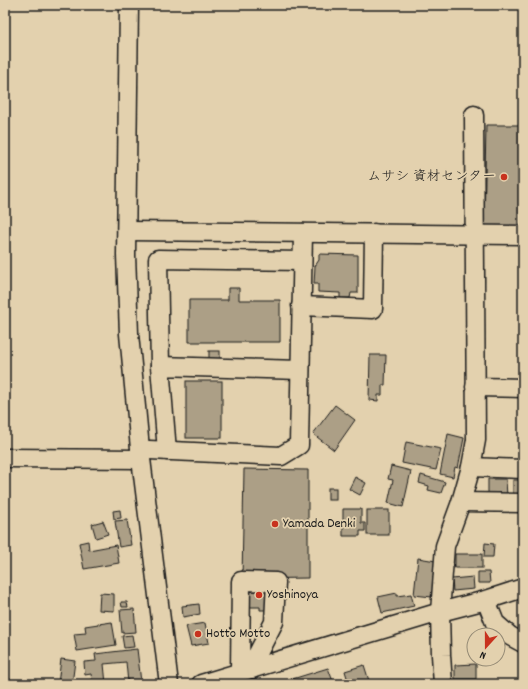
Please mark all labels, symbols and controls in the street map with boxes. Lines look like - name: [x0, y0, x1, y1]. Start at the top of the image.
- place label: ムサシ 資材センター: [367, 167, 496, 187]
- marker: ムサシ 資材センター: [499, 172, 509, 182]
- place label: Yamada Denki: [283, 514, 356, 534]
- marker: Yamada Denki: [270, 519, 280, 529]
- place label: Yoshinoya: [267, 585, 319, 605]
- marker: Yoshinoya: [254, 590, 264, 600]
- place label: Hotto Motto: [206, 624, 270, 644]
- north arrow: [466, 627, 506, 667]
- marker: Hotto Motto: [193, 629, 203, 639]
- text: N: [477, 646, 489, 663]

